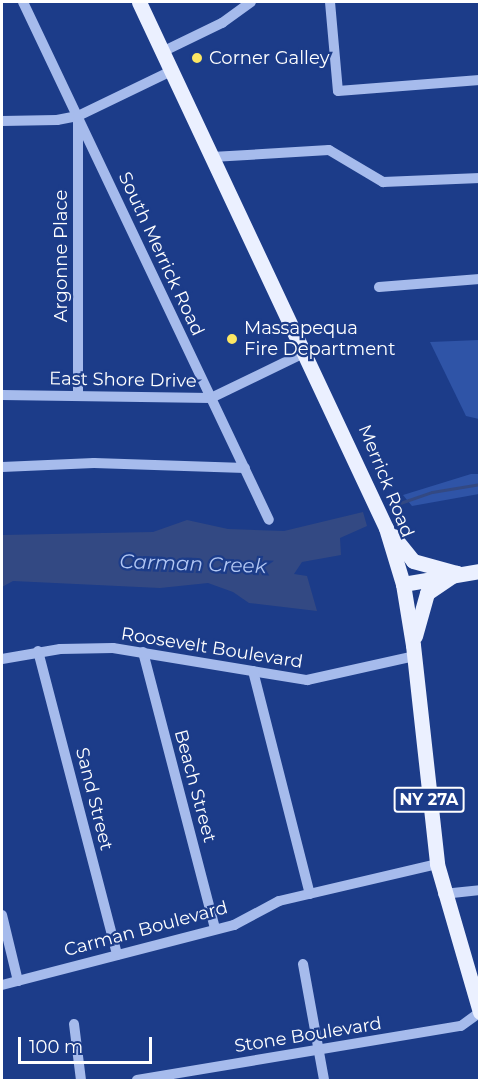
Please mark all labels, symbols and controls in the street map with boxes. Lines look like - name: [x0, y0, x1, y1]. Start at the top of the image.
- place label: Corner Galley: [209, 47, 329, 69]
- marker: Corner Galley: [190, 51, 204, 65]
- street label: South Merrick Road: [114, 169, 208, 339]
- street label: Argonne Place: [50, 190, 72, 322]
- place label: Massapequa Fire Department: [244, 318, 396, 360]
- marker: Massapequa Fire Department: [225, 332, 239, 346]
- street label: East Shore Drive: [49, 368, 197, 392]
- street label: Merrick Road: [354, 422, 418, 540]
- water label: Carman Creek: [119, 549, 267, 579]
- street label: Roosevelt Boulevard: [120, 623, 304, 673]
- street label: Beach Street: [170, 727, 220, 845]
- street label: Sand Street: [71, 745, 117, 853]
- road number: NY 27A: [393, 787, 465, 813]
- street label: Carman Boulevard: [62, 897, 230, 961]
- street label: Stone Boulevard: [233, 1013, 383, 1057]
- scale bar: [21, 1025, 154, 1063]
- text: 100 m: [29, 1036, 83, 1058]

